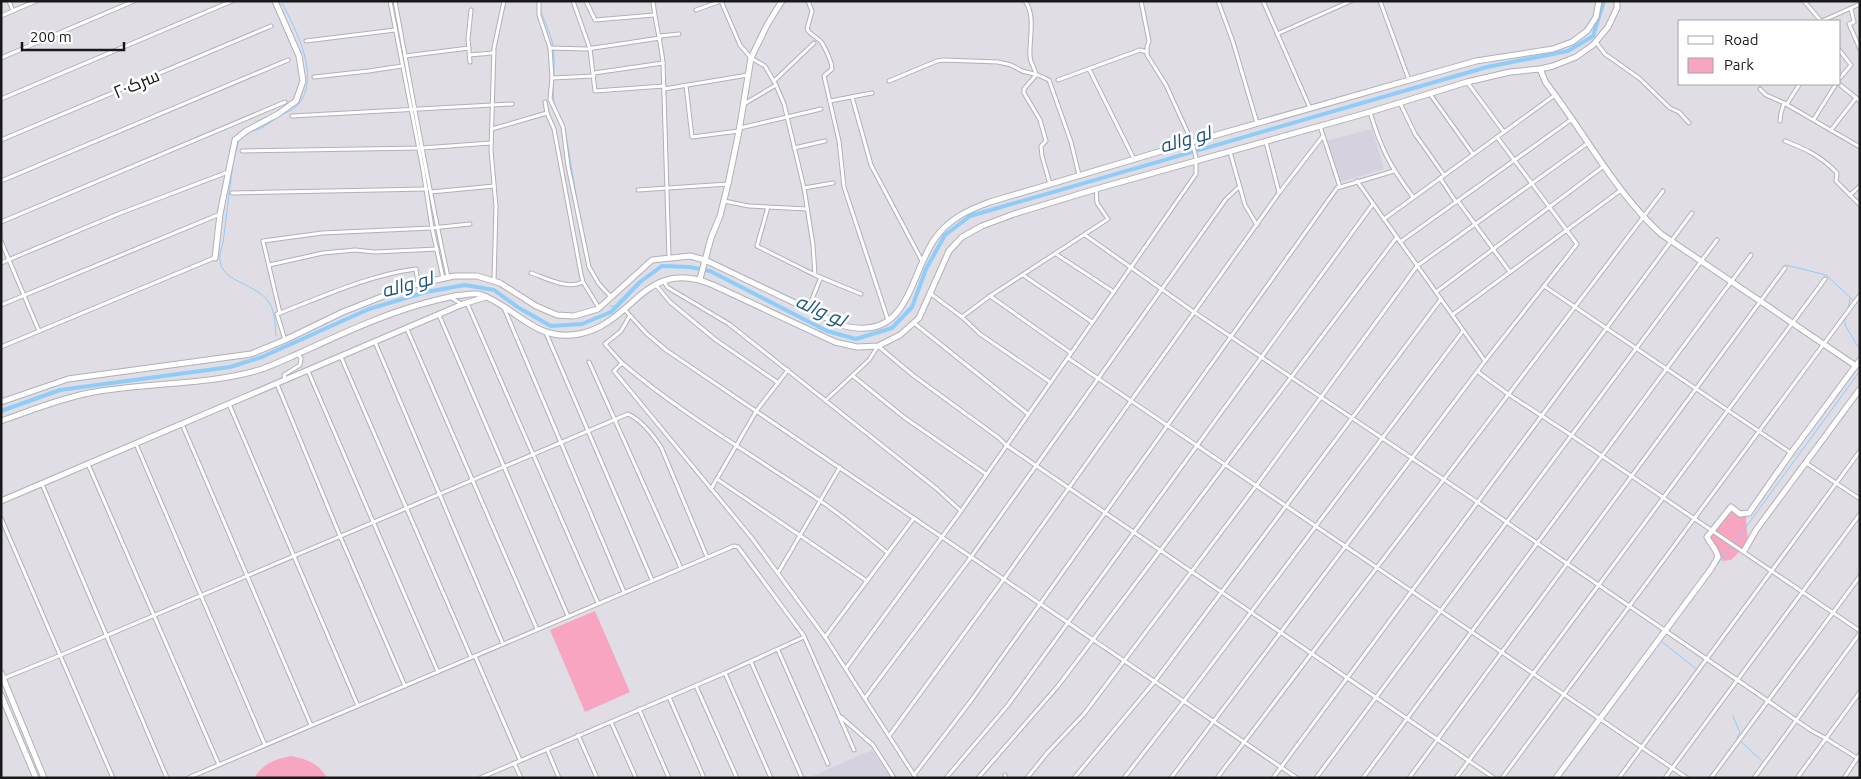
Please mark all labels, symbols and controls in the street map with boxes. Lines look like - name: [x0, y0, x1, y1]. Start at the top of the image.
- scale bar: [22, 20, 125, 52]
- legend: [1678, 20, 1841, 85]
- text: 200 m: [30, 28, 72, 45]
- text: Road: [1724, 31, 1759, 48]
- text: Park: [1724, 56, 1754, 73]
- street label: سرک۲۰: [110, 64, 163, 103]
- water label: لو واله: [1157, 120, 1216, 158]
- water label: لو واله: [379, 266, 438, 302]
- water label: لو واله: [792, 289, 852, 333]

